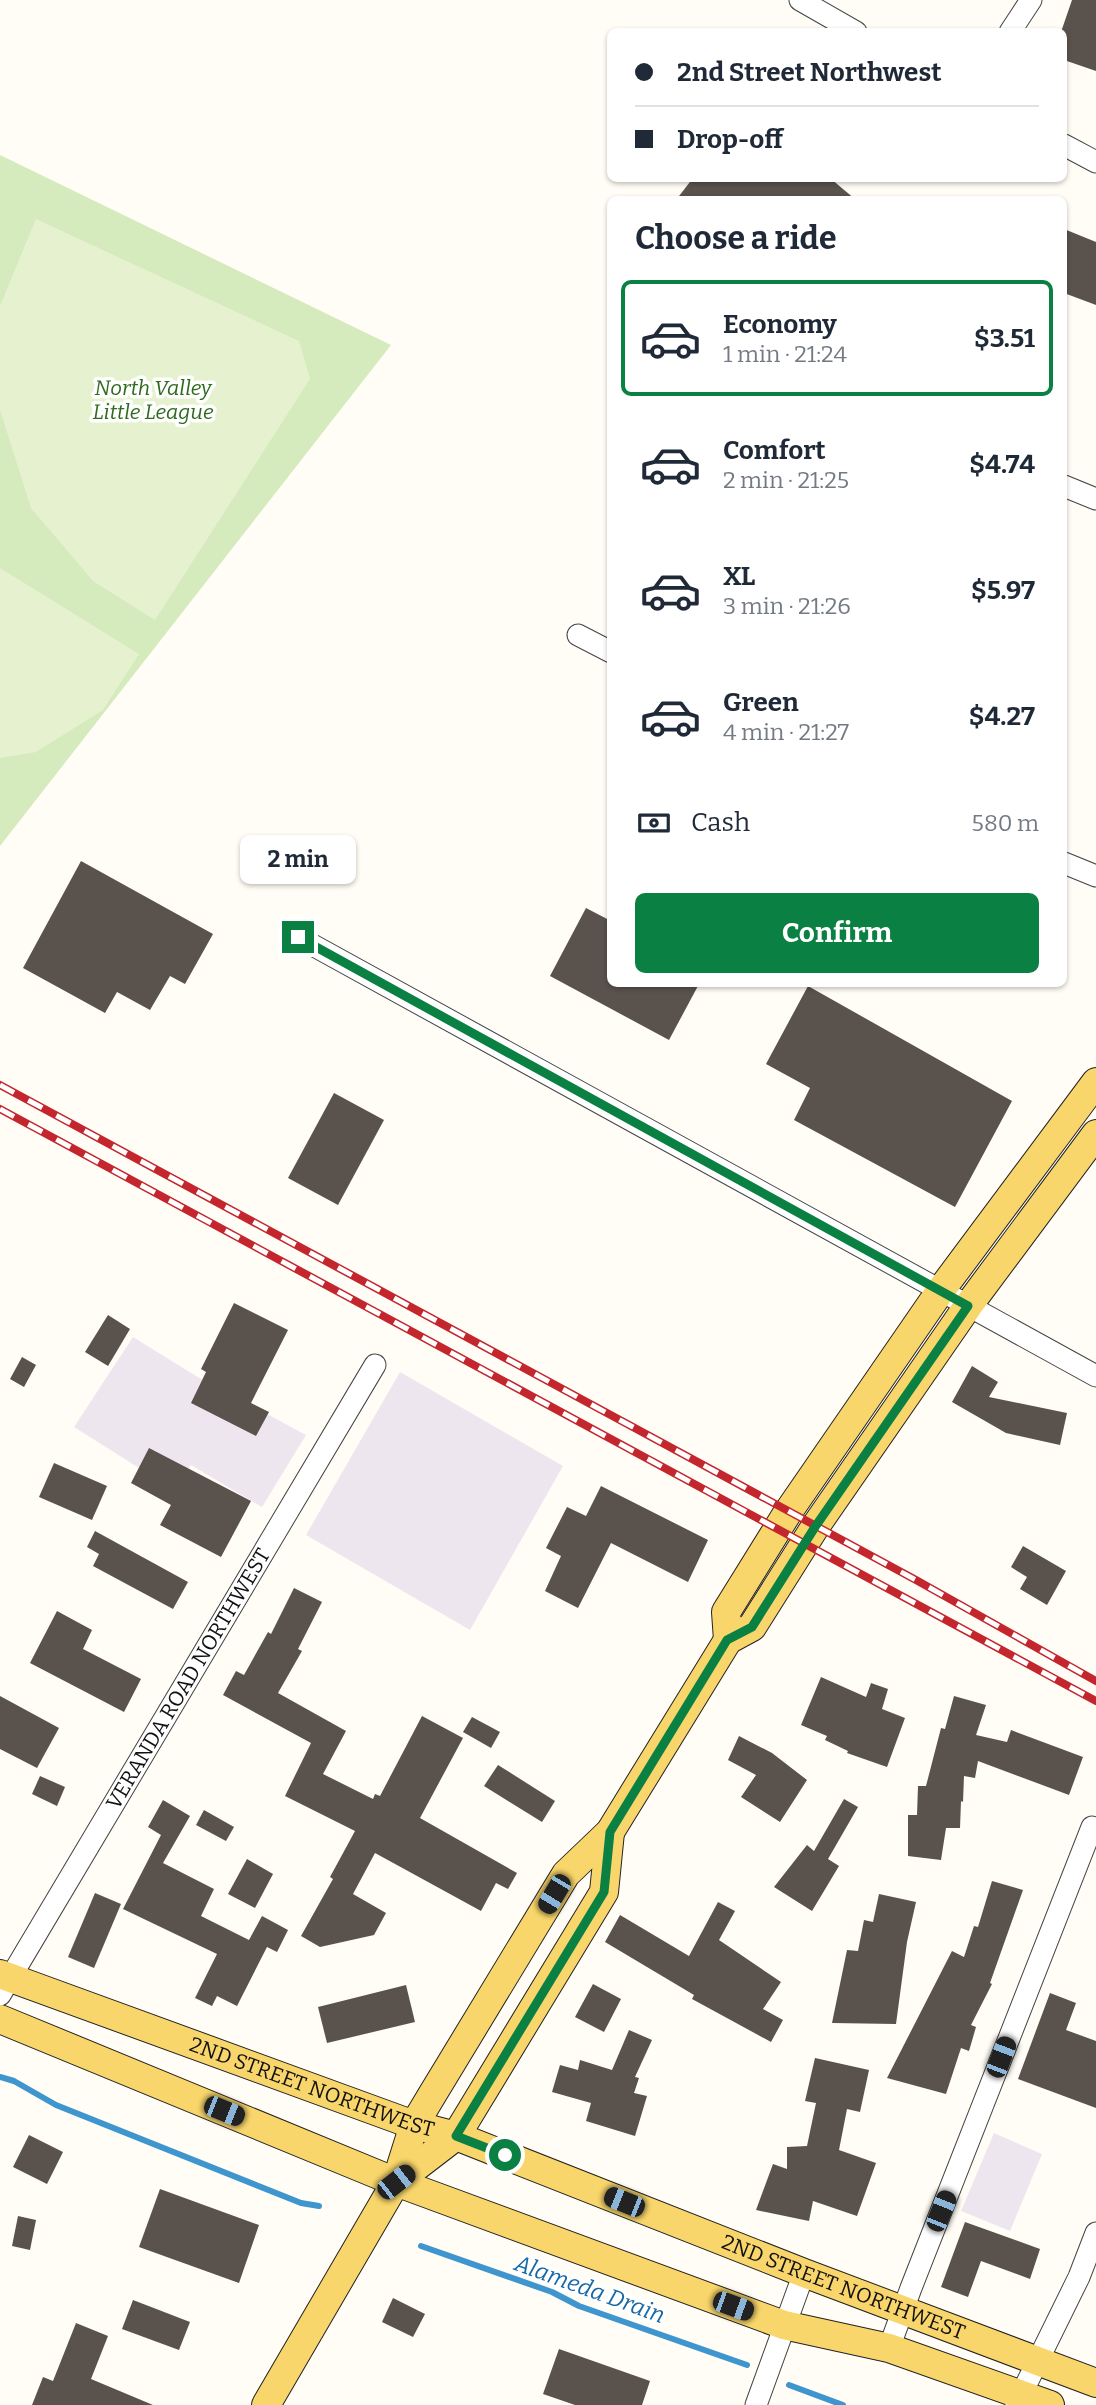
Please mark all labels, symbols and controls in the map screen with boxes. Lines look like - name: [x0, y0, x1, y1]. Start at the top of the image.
- text: 2nd Street Northwest: [677, 57, 941, 88]
- text: Drop-off: [677, 124, 783, 155]
- text: Choose a ride: [635, 219, 836, 257]
- icon: car: [639, 307, 702, 370]
- text: Economy: [723, 309, 837, 340]
- text: $3.51: [974, 323, 1035, 354]
- text: 1 min · 21:24: [723, 340, 847, 368]
- park label: North Valley Little League: [93, 375, 214, 425]
- icon: car: [639, 433, 702, 496]
- text: Comfort: [723, 435, 826, 466]
- text: $4.74: [969, 449, 1035, 480]
- text: 2 min · 21:25: [723, 466, 849, 494]
- icon: car: [639, 559, 702, 622]
- text: XL: [723, 561, 755, 592]
- text: $5.97: [971, 575, 1035, 606]
- text: 3 min · 21:26: [723, 592, 851, 620]
- icon: car: [639, 685, 702, 748]
- text: Green: [723, 687, 799, 718]
- text: $4.27: [969, 701, 1035, 732]
- text: 4 min · 21:27: [723, 718, 849, 746]
- icon: cash: [635, 804, 673, 842]
- text: Cash: [691, 807, 750, 838]
- text: 580 m: [972, 809, 1039, 837]
- callout: 2 min: [240, 836, 356, 884]
- text: 2 min: [267, 845, 329, 873]
- button: Confirm: [635, 893, 1039, 973]
- route end: [282, 921, 314, 953]
- street label: VERANDA ROAD NORTHWEST: [101, 1544, 276, 1814]
- car: [535, 1871, 574, 1917]
- street label: 2ND STREET NORTHWEST: [186, 2031, 437, 2143]
- car: [984, 2034, 1019, 2080]
- car: [201, 2093, 248, 2129]
- route start: [489, 2139, 521, 2171]
- car: [373, 2161, 420, 2203]
- car: [601, 2184, 648, 2220]
- car: [924, 2188, 959, 2234]
- street label: 2ND STREET NORTHWEST: [718, 2229, 969, 2346]
- water label: Alameda Drain: [510, 2249, 669, 2329]
- car: [710, 2289, 757, 2323]

